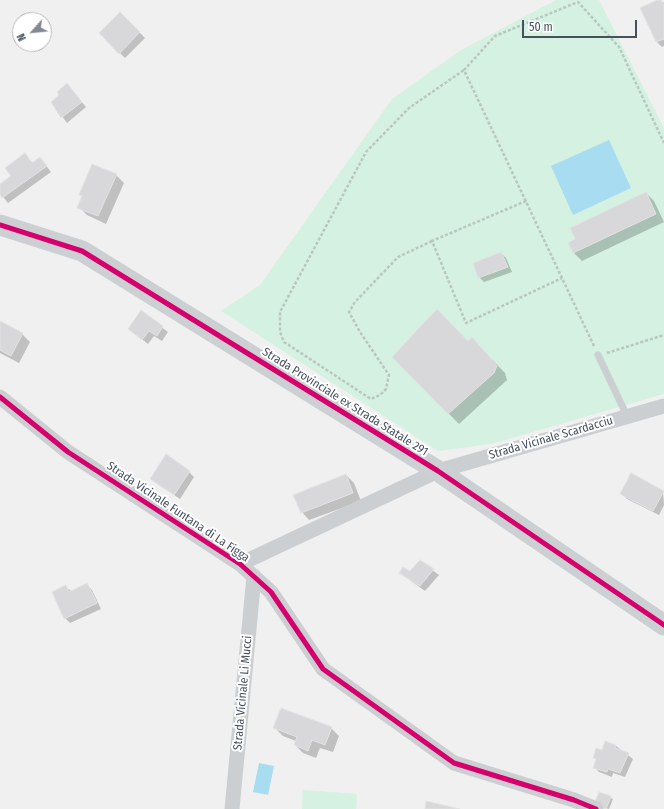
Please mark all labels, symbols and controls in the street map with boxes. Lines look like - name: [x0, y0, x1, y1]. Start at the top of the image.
- north arrow: [12, 12, 52, 52]
- scale bar: [524, 12, 639, 38]
- text: 50 m: [529, 20, 553, 34]
- text: N: [14, 31, 29, 43]
- street label: Strada Provinciale ex Strada Statale 291: [260, 345, 430, 459]
- street label: Strada Vicinale Scardacciu: [487, 413, 615, 463]
- street label: Strada Vicinale Funtana di La Figga: [104, 459, 252, 565]
- street label: Strada Vicinale Li Mucci: [231, 635, 255, 751]

